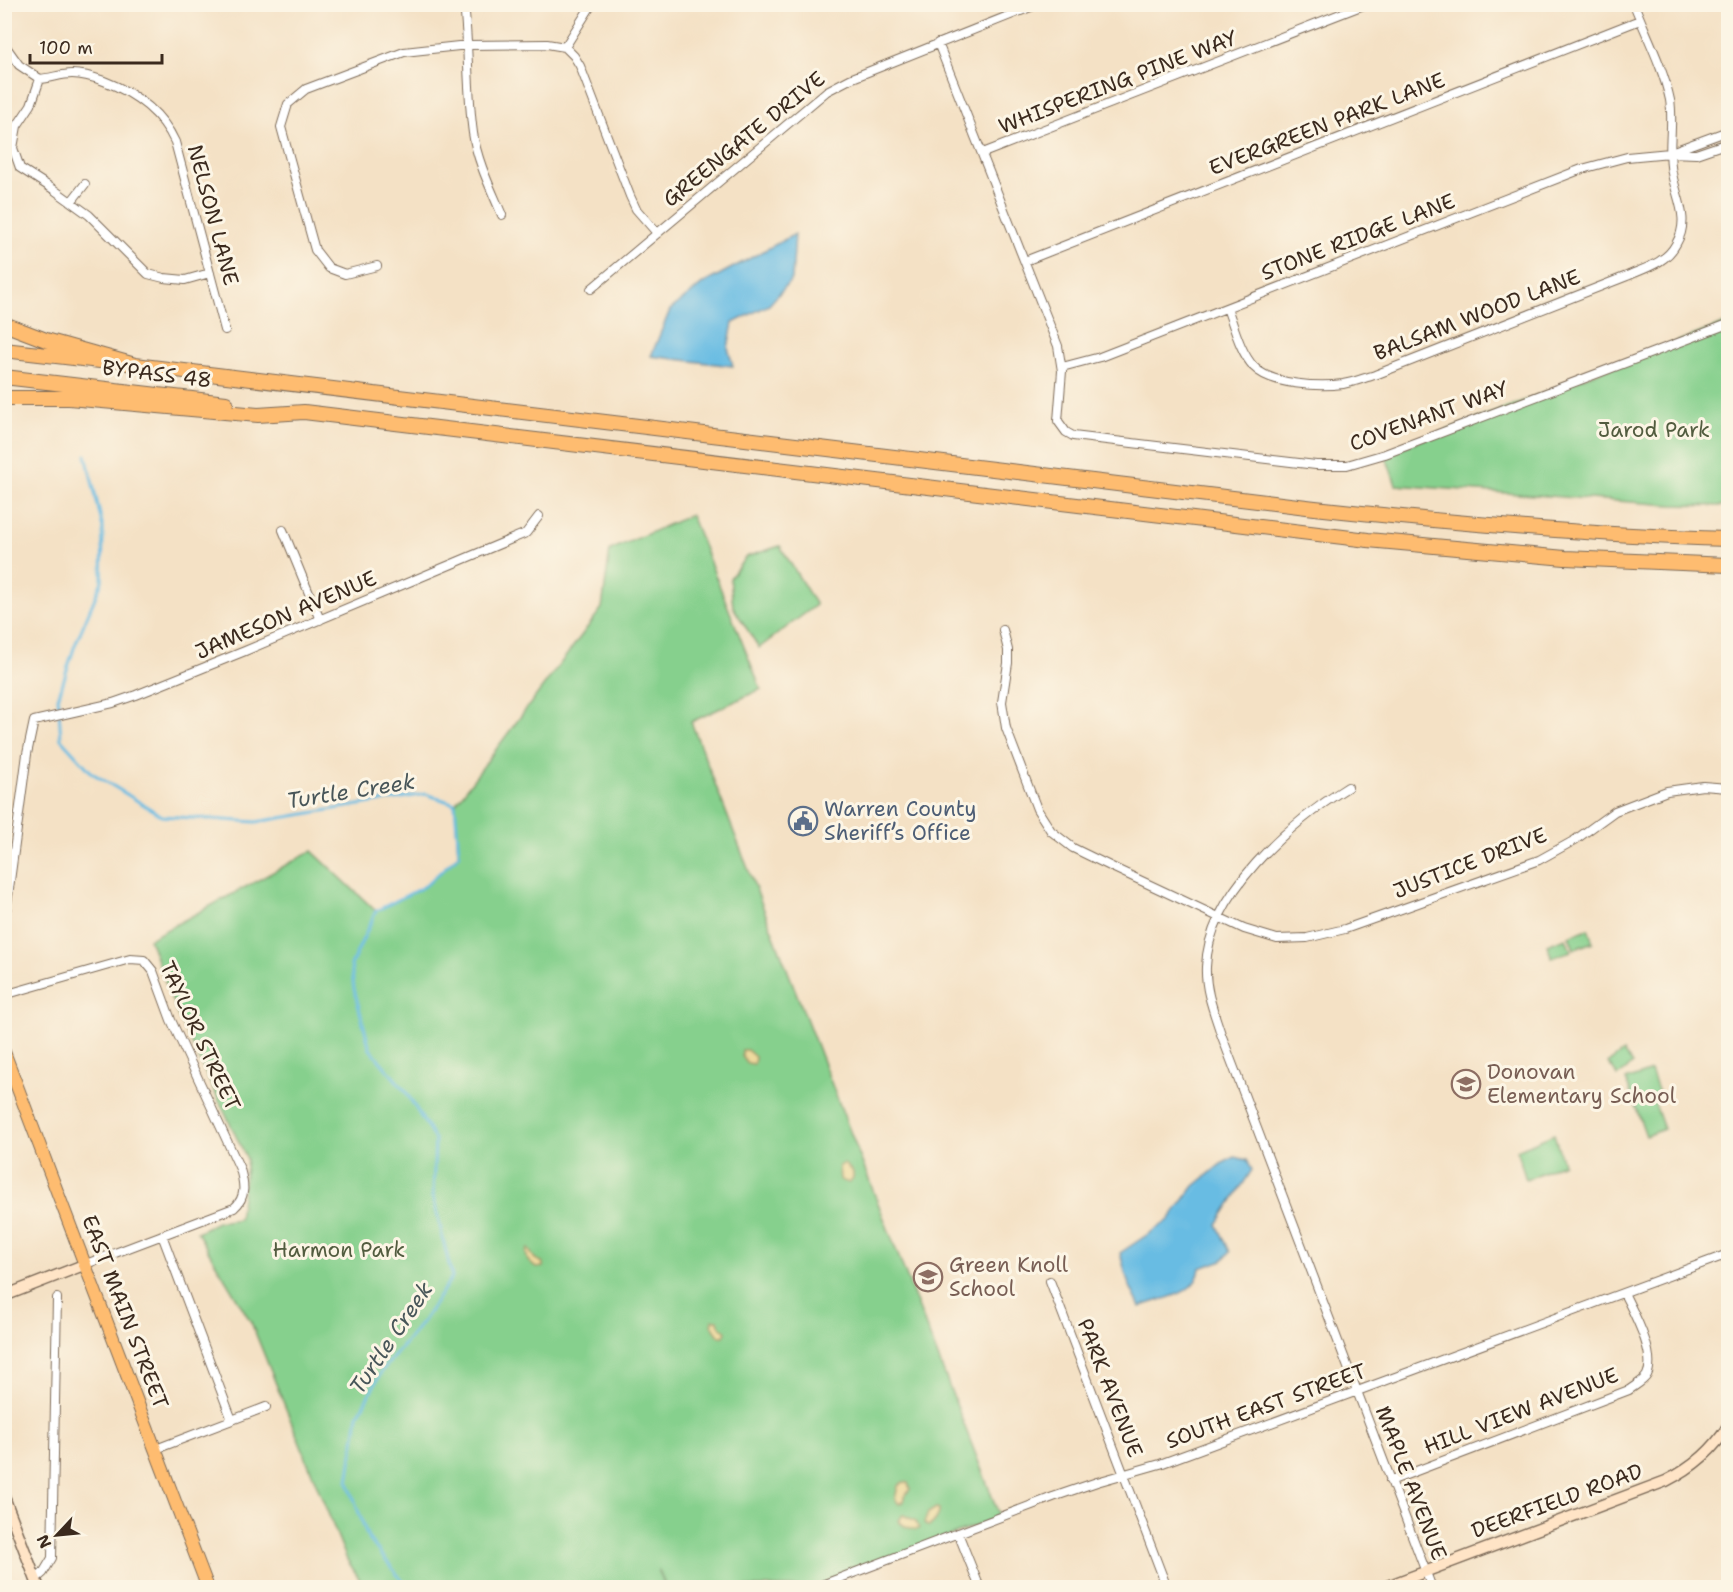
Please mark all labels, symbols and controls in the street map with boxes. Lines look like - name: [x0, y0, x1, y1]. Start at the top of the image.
- street label: WHISPERING PINE WAY: [995, 23, 1242, 141]
- scale bar: [30, 27, 162, 65]
- text: 100 m: [39, 36, 93, 60]
- street label: GREENGATE DRIVE: [657, 65, 831, 213]
- street label: EVERGREEN PARK LANE: [1205, 66, 1449, 182]
- street label: NELSON LANE: [181, 142, 245, 288]
- street label: STONE RIDGE LANE: [1257, 187, 1459, 287]
- street label: BALSAM WOOD LANE: [1370, 263, 1584, 367]
- street label: BYPASS 48: [101, 353, 213, 395]
- street label: COVENANT WAY: [1346, 374, 1513, 458]
- park label: Jarod Park: [1598, 416, 1710, 444]
- street label: JAMESON AVENUE: [191, 564, 381, 666]
- water label: Turtle Creek: [285, 766, 418, 815]
- place label: Warren County Sheriff’s Office: [824, 795, 976, 847]
- public building icon: Warren County Sheriff’s Office: [787, 805, 819, 837]
- street label: JUSTICE DRIVE: [1389, 821, 1551, 905]
- street label: TAYLOR STREET: [153, 957, 247, 1115]
- place label: Donovan Elementary School: [1487, 1058, 1677, 1110]
- school or university icon: Donovan Elementary School: [1450, 1068, 1482, 1100]
- street label: EAST MAIN STREET: [75, 1211, 175, 1413]
- park label: Harmon Park: [273, 1236, 405, 1264]
- place label: Green Knoll School: [949, 1251, 1069, 1303]
- school or university icon: Green Knoll School: [912, 1261, 944, 1293]
- water label: Turtle Creek: [343, 1276, 440, 1400]
- street label: PARK AVENUE: [1071, 1315, 1149, 1461]
- street label: SOUTH EAST STREET: [1162, 1357, 1370, 1455]
- street label: HILL VIEW AVENUE: [1420, 1361, 1622, 1461]
- street label: MAPLE AVENUE: [1369, 1402, 1453, 1564]
- street label: DEERFIELD ROAD: [1468, 1457, 1646, 1545]
- north arrow: [27, 1505, 87, 1565]
- text: N: [32, 1531, 56, 1552]

